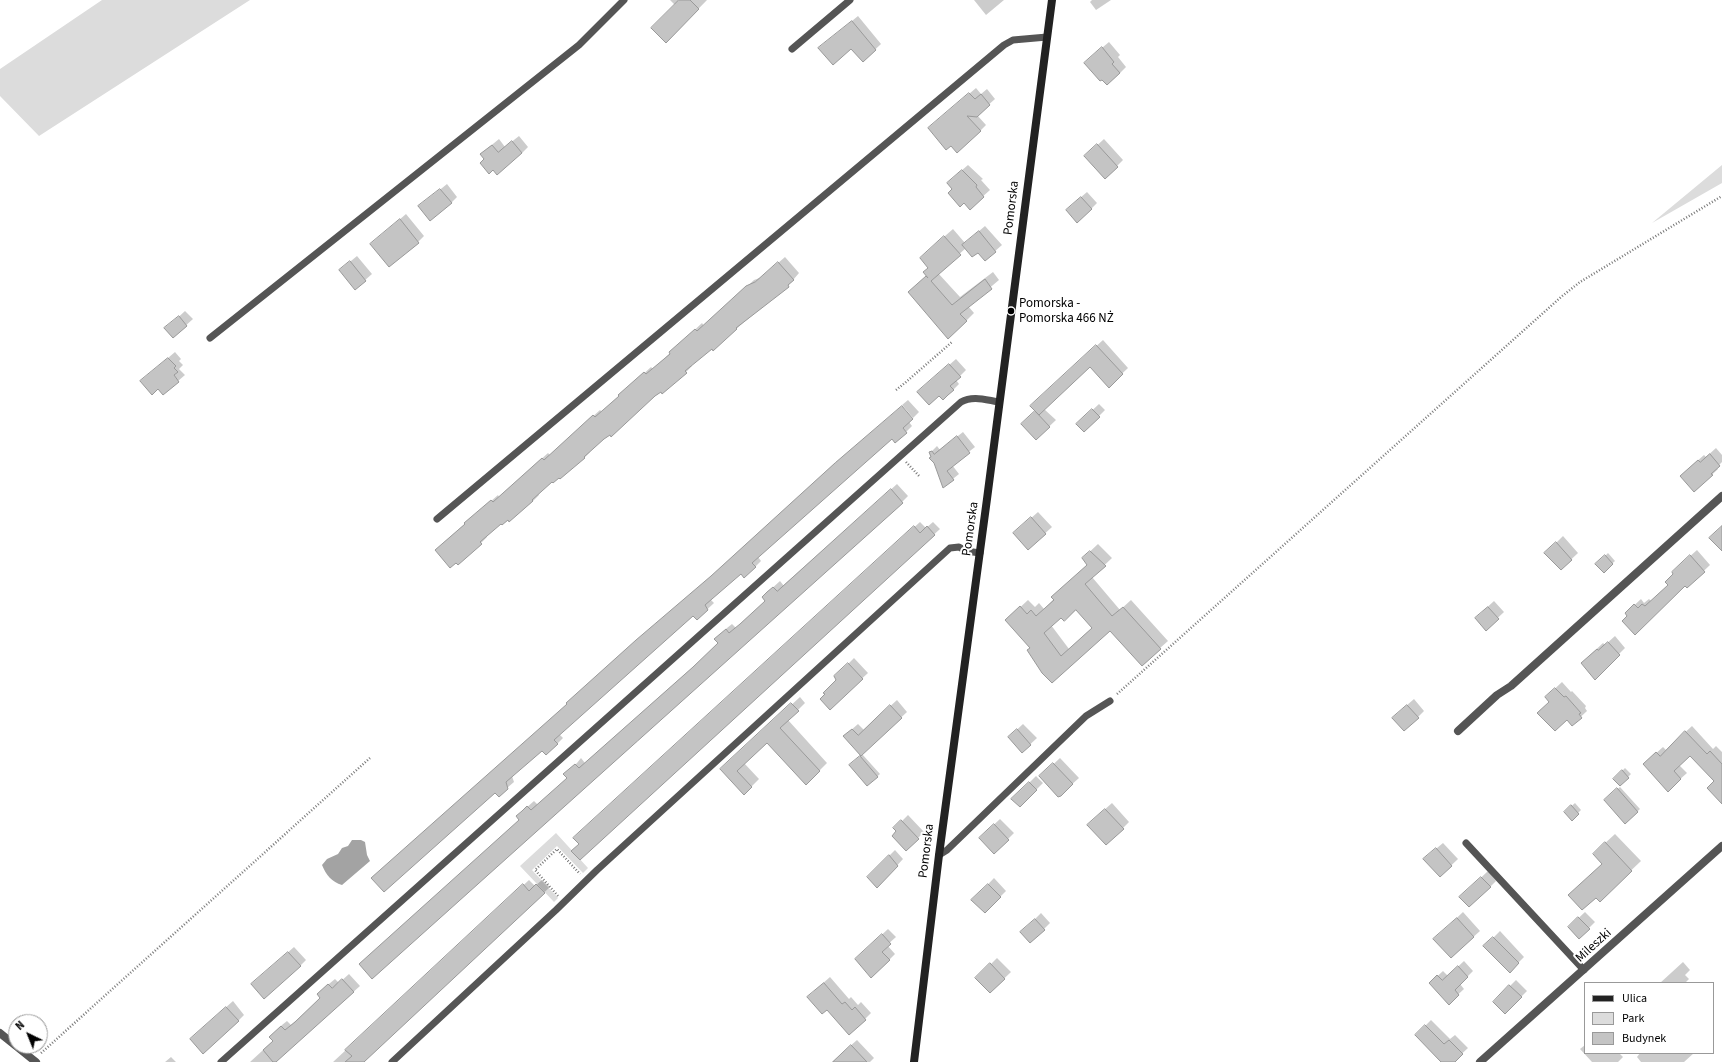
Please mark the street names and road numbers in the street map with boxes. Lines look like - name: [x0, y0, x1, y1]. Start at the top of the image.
- street label: Pomorska: [1001, 180, 1023, 236]
- street label: Pomorska: [959, 501, 983, 557]
- street label: Pomorska: [916, 823, 938, 879]
- street label: Mileszki: [1573, 926, 1615, 966]

